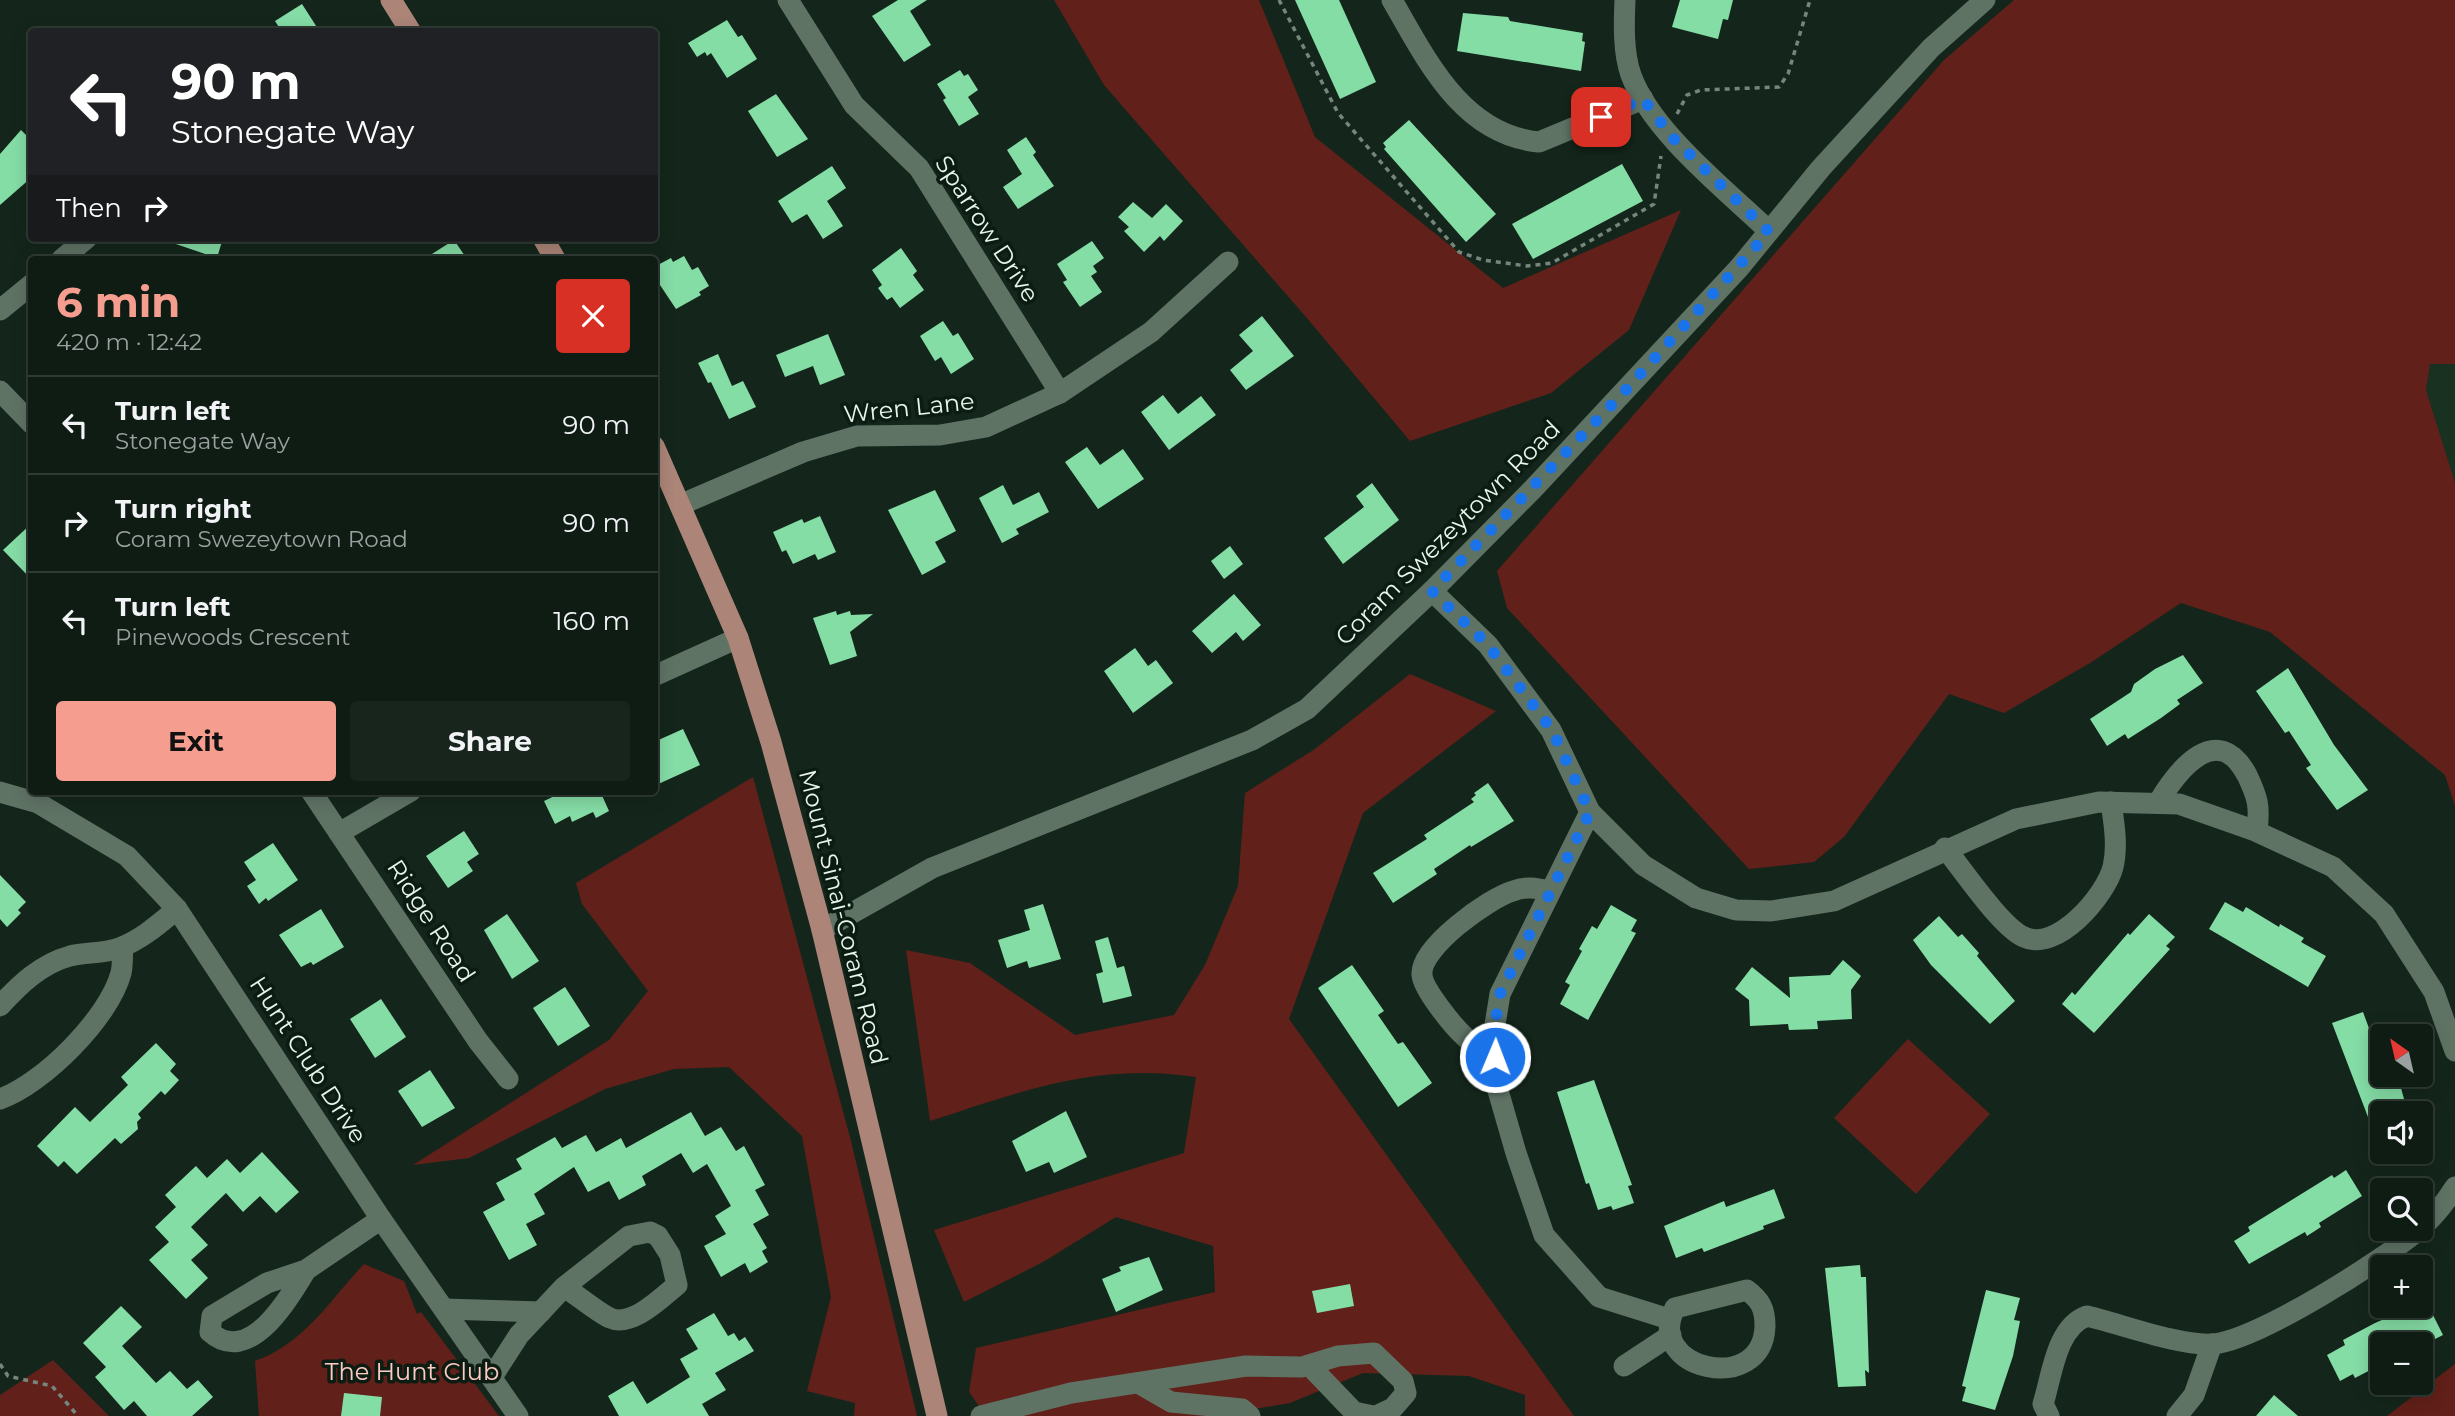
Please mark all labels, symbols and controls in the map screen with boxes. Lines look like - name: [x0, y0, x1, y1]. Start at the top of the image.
- text: 90 m: [171, 52, 301, 111]
- icon: left: [56, 56, 147, 147]
- pin: [1571, 87, 1631, 147]
- icon: arrive: [1582, 98, 1620, 136]
- text: Stonegate Way: [171, 112, 414, 151]
- street label: Sparrow Drive: [929, 150, 1046, 307]
- icon: right: [136, 189, 174, 227]
- text: Then: [56, 192, 122, 224]
- text: 6 min: [56, 276, 180, 328]
- button: close: [556, 279, 630, 353]
- text: 420 m · 12:42: [56, 328, 202, 356]
- street label: Wren Lane: [842, 386, 976, 429]
- text: Turn left: [115, 395, 231, 427]
- icon: left: [56, 406, 94, 444]
- text: 90 m: [563, 409, 630, 441]
- street label: Coram Swezeytown Road: [1329, 414, 1566, 651]
- text: Stonegate Way: [115, 427, 290, 455]
- text: Turn right: [115, 493, 251, 525]
- icon: right: [56, 504, 94, 542]
- text: 90 m: [563, 507, 630, 539]
- text: Coram Swezeytown Road: [115, 525, 408, 553]
- text: Turn left: [115, 591, 231, 623]
- icon: left: [56, 602, 94, 640]
- text: 160 m: [553, 605, 630, 637]
- text: Pinewoods Crescent: [115, 623, 350, 651]
- button: Exit: [56, 701, 336, 781]
- button: Share: [350, 701, 630, 781]
- street label: Mount Sinai-Coram Road: [793, 767, 894, 1067]
- street label: Ridge Road: [381, 854, 482, 987]
- street label: Hunt Club Drive: [244, 971, 373, 1149]
- position arrow: [1458, 1020, 1532, 1094]
- north arrow: [2370, 1024, 2432, 1087]
- map controls: [2370, 1024, 2433, 1395]
- button: sound: [2370, 1101, 2433, 1164]
- button: search: [2370, 1178, 2433, 1241]
- button: +: [2370, 1255, 2433, 1318]
- button: −: [2370, 1332, 2433, 1395]
- park label: The Hunt Club: [325, 1357, 499, 1386]

